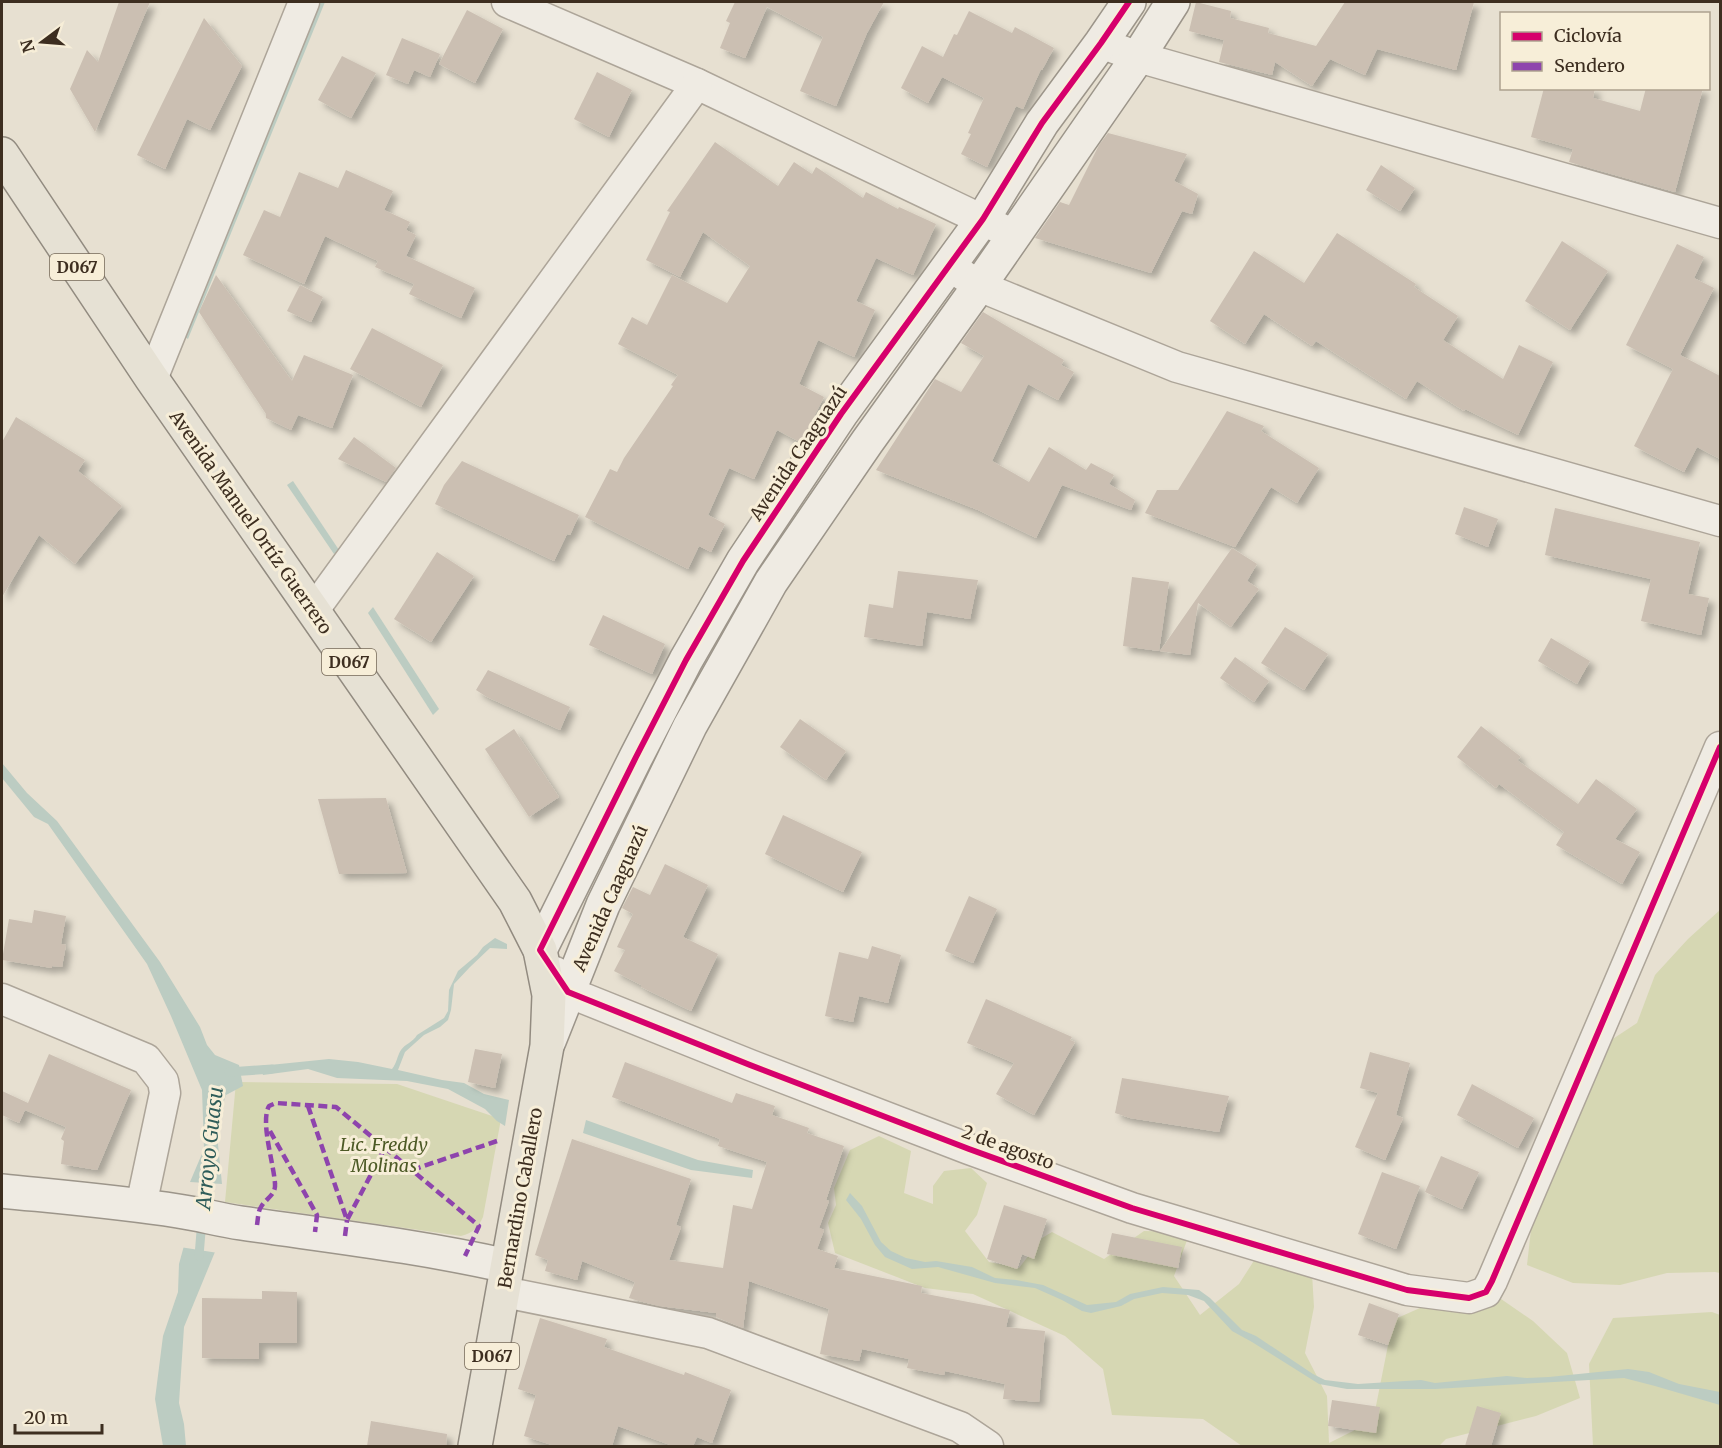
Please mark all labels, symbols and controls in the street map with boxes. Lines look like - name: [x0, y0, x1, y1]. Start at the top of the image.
- north arrow: [12, 12, 72, 72]
- legend: [1500, 12, 1710, 90]
- text: Ciclovía: [1554, 24, 1622, 47]
- text: N: [16, 37, 39, 55]
- text: Sendero: [1554, 54, 1625, 77]
- road number: D067: [50, 254, 104, 280]
- street label: Avenida Caaguazú: [744, 381, 852, 526]
- street label: Avenida Manuel Ortíz Guerrero: [164, 405, 337, 638]
- road number: D067: [322, 649, 376, 675]
- street label: Avenida Caaguazú: [567, 821, 653, 976]
- water label: Arroyo Guasu: [190, 1085, 228, 1213]
- street label: Bernardino Caballero: [493, 1106, 547, 1290]
- street label: 2 de agosto: [959, 1120, 1057, 1174]
- park label: Lic. Freddy Molinas: [340, 1133, 428, 1177]
- road number: D067: [465, 1343, 519, 1369]
- scale bar: [15, 1397, 102, 1435]
- text: 20 m: [24, 1406, 68, 1429]

